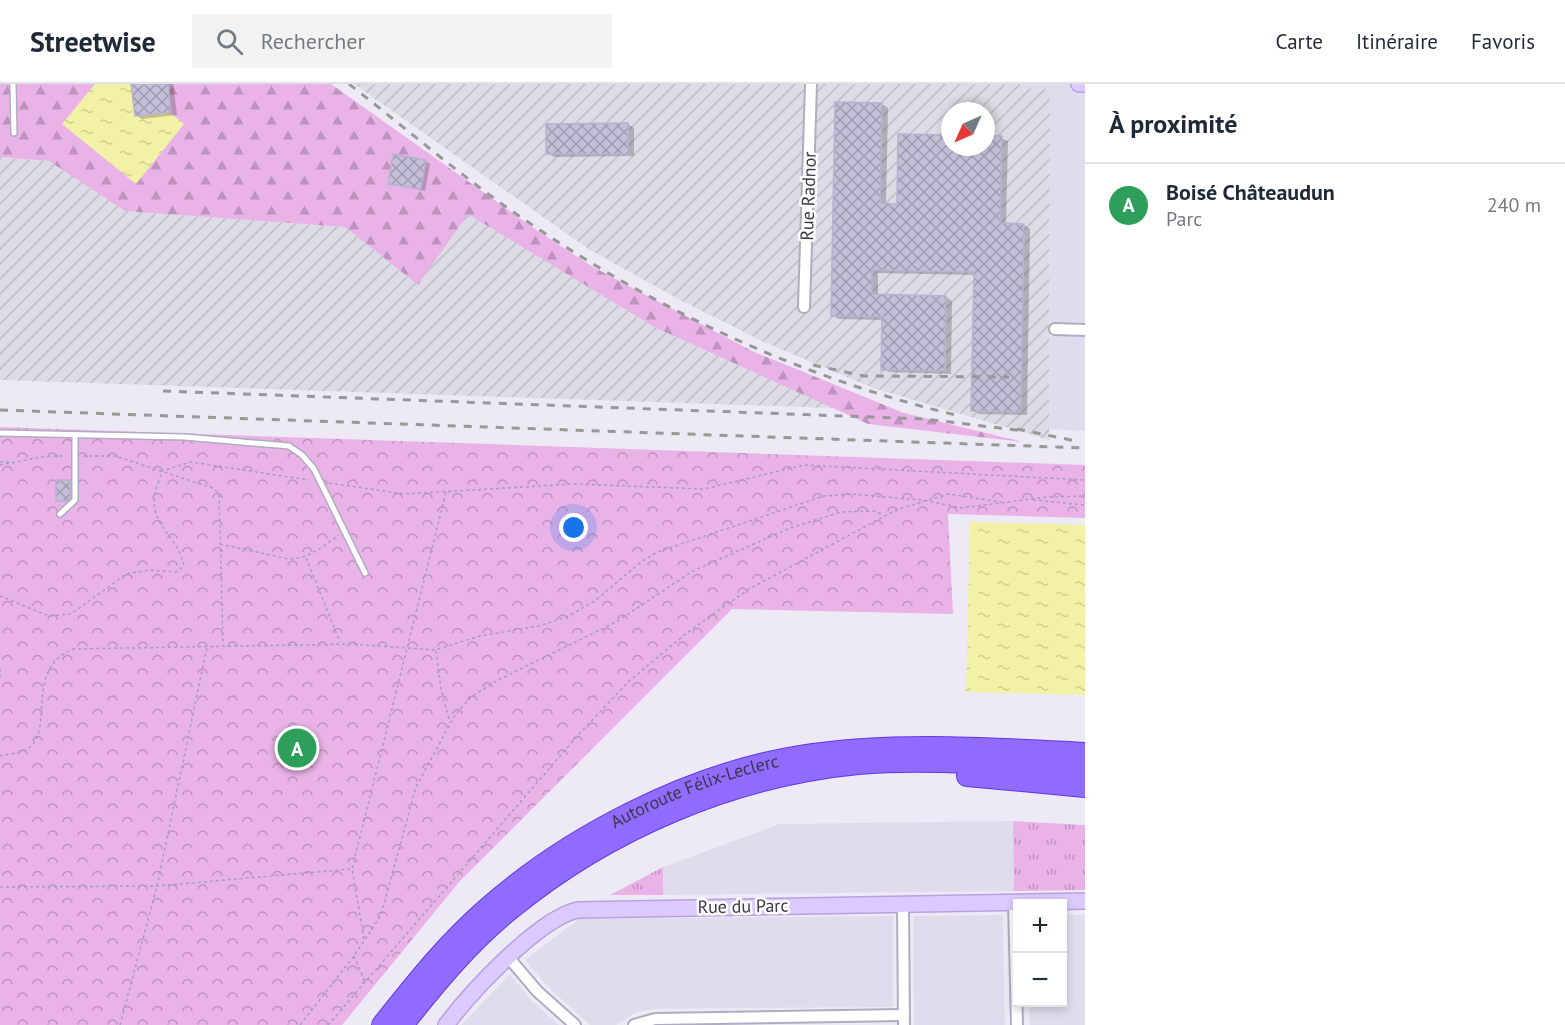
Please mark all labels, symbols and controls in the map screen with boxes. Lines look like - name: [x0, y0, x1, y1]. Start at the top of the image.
- search box: [192, 14, 612, 68]
- text: Streetwise: [30, 23, 156, 60]
- icon: search: [213, 25, 246, 58]
- text: Rechercher: [261, 27, 365, 55]
- text: Carte: [1276, 28, 1323, 55]
- text: Itinéraire: [1356, 28, 1438, 55]
- text: Favoris: [1471, 28, 1535, 55]
- north arrow: [941, 102, 995, 156]
- text: À proximité: [1109, 107, 1237, 140]
- street label: Rue Radnor: [795, 151, 821, 241]
- text: Boisé Châteaudun: [1166, 178, 1335, 206]
- text: A: [1122, 192, 1135, 218]
- text: 240 m: [1487, 192, 1541, 218]
- text: Parc: [1166, 206, 1202, 232]
- your location: [559, 513, 588, 542]
- pin: A: [278, 726, 316, 770]
- street label: Autoroute Félix-Leclerc: [606, 749, 781, 833]
- street label: Rue du Parc: [697, 894, 789, 918]
- map controls: [1013, 899, 1067, 1007]
- button: +: [1013, 899, 1067, 953]
- button: −: [1013, 953, 1067, 1007]

